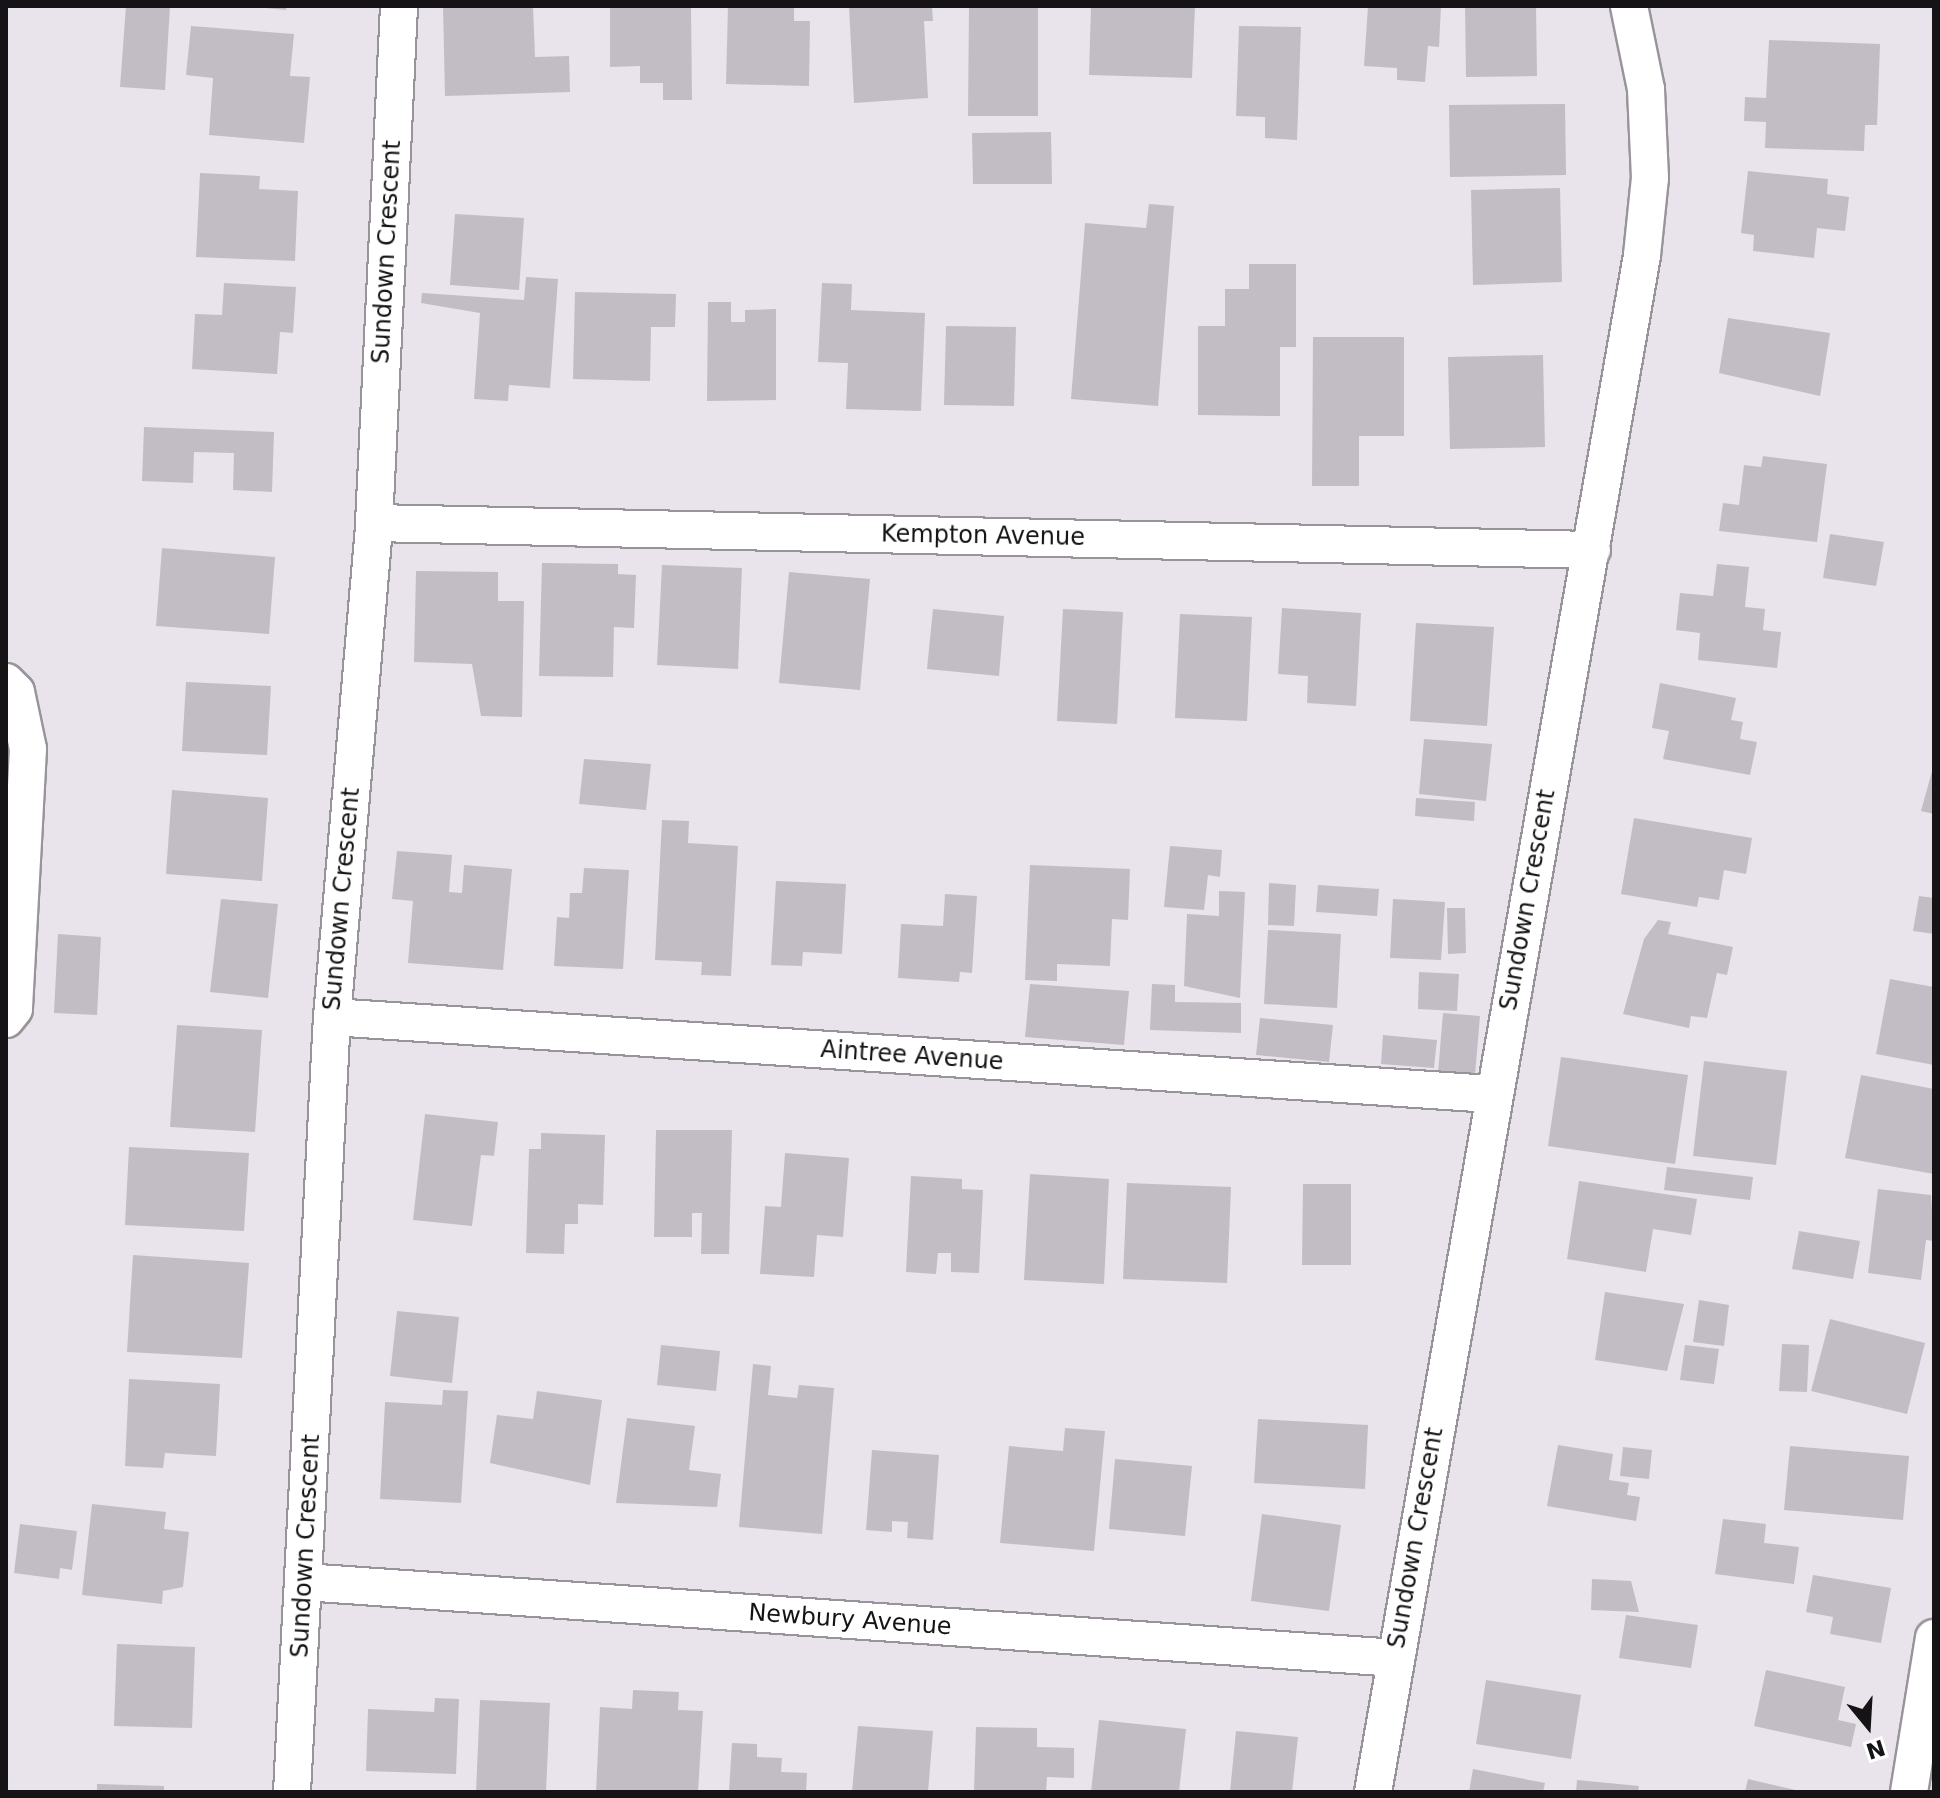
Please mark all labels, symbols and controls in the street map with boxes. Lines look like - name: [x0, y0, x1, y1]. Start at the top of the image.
- street label: Sundown Crescent: [367, 139, 407, 365]
- street label: Kempton Avenue: [881, 520, 1085, 552]
- street label: Sundown Crescent: [318, 786, 366, 1012]
- street label: Sundown Crescent: [1494, 787, 1562, 1013]
- street label: Aintree Avenue: [820, 1035, 1004, 1077]
- street label: Sundown Crescent: [1382, 1425, 1450, 1651]
- street label: Sundown Crescent: [286, 1433, 326, 1659]
- street label: Newbury Avenue: [747, 1599, 953, 1641]
- north arrow: [1828, 1686, 1908, 1766]
- text: N: [1863, 1735, 1888, 1764]

